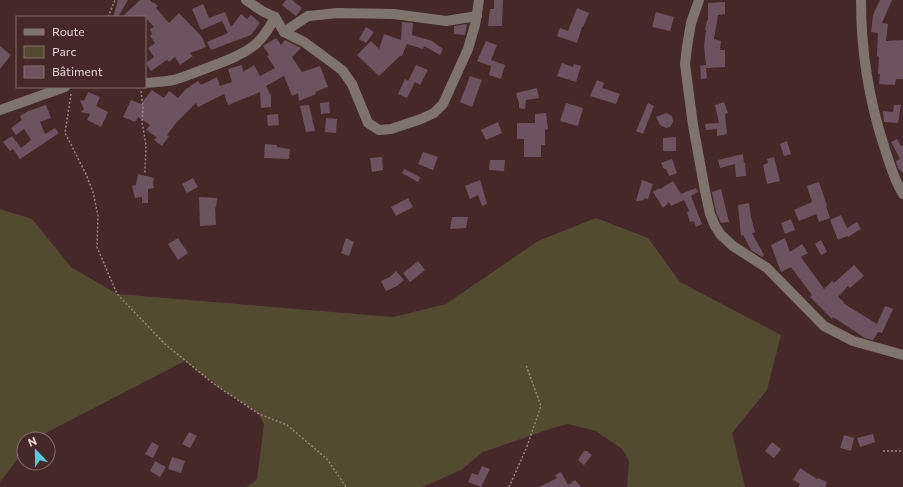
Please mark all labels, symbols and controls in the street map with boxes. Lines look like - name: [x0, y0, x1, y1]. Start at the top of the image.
- legend: [16, 16, 146, 88]
- text: Route: [52, 24, 85, 38]
- text: Parc: [52, 44, 76, 58]
- text: Bâtiment: [52, 64, 103, 78]
- north arrow: [16, 431, 56, 471]
- text: N: [26, 434, 38, 449]

